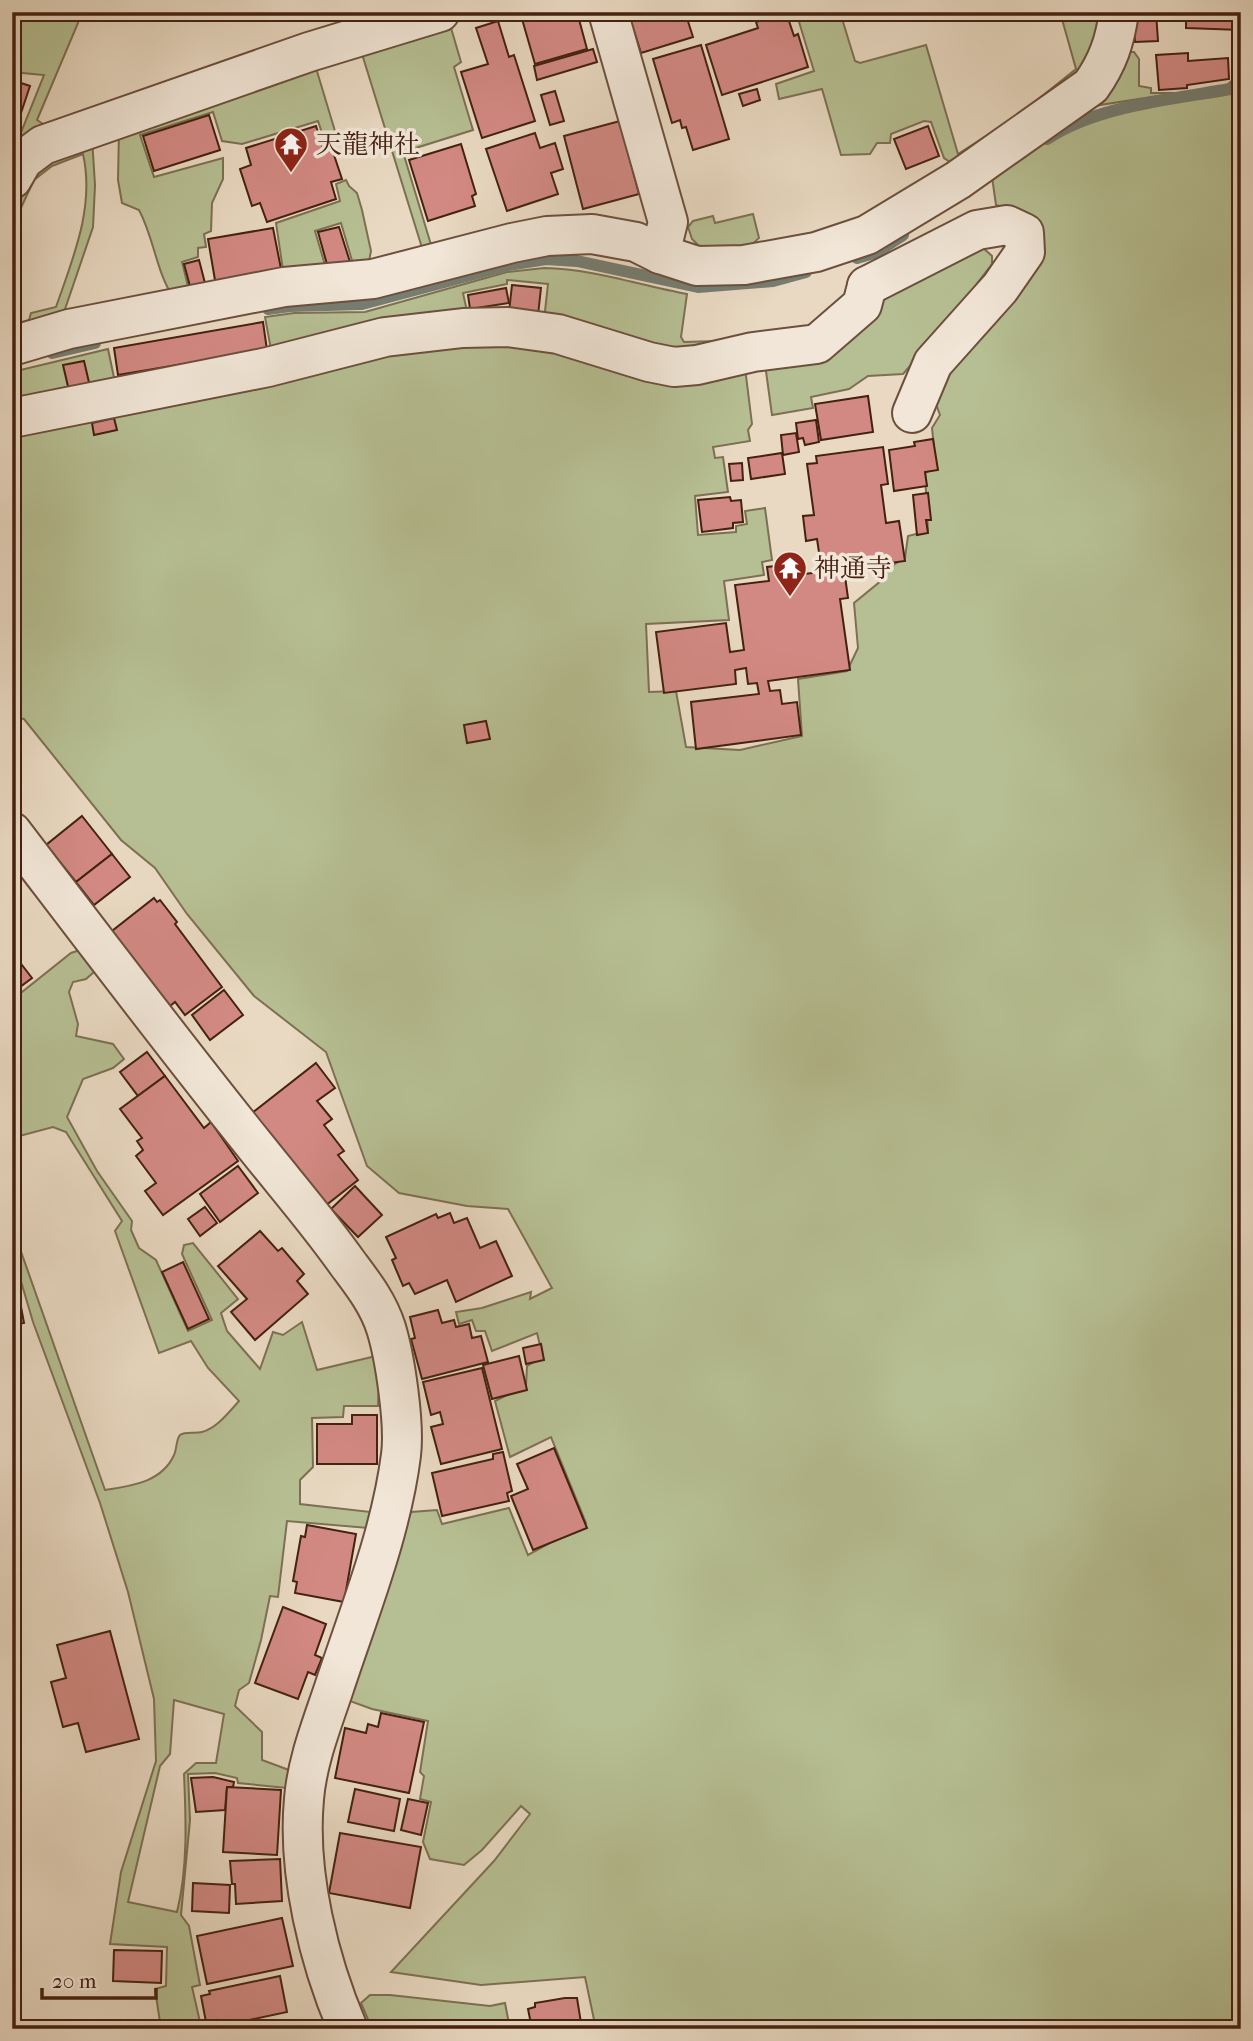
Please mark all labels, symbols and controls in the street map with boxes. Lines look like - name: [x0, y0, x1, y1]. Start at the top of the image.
- temple icon: 天龍神社: [272, 125, 310, 174]
- place label: 天龍神社: [316, 129, 420, 160]
- temple icon: 神通寺: [771, 549, 809, 598]
- place label: 神通寺: [814, 553, 892, 584]
- scale bar: [42, 1957, 156, 2001]
- text: 20 m: [52, 1969, 97, 1993]

